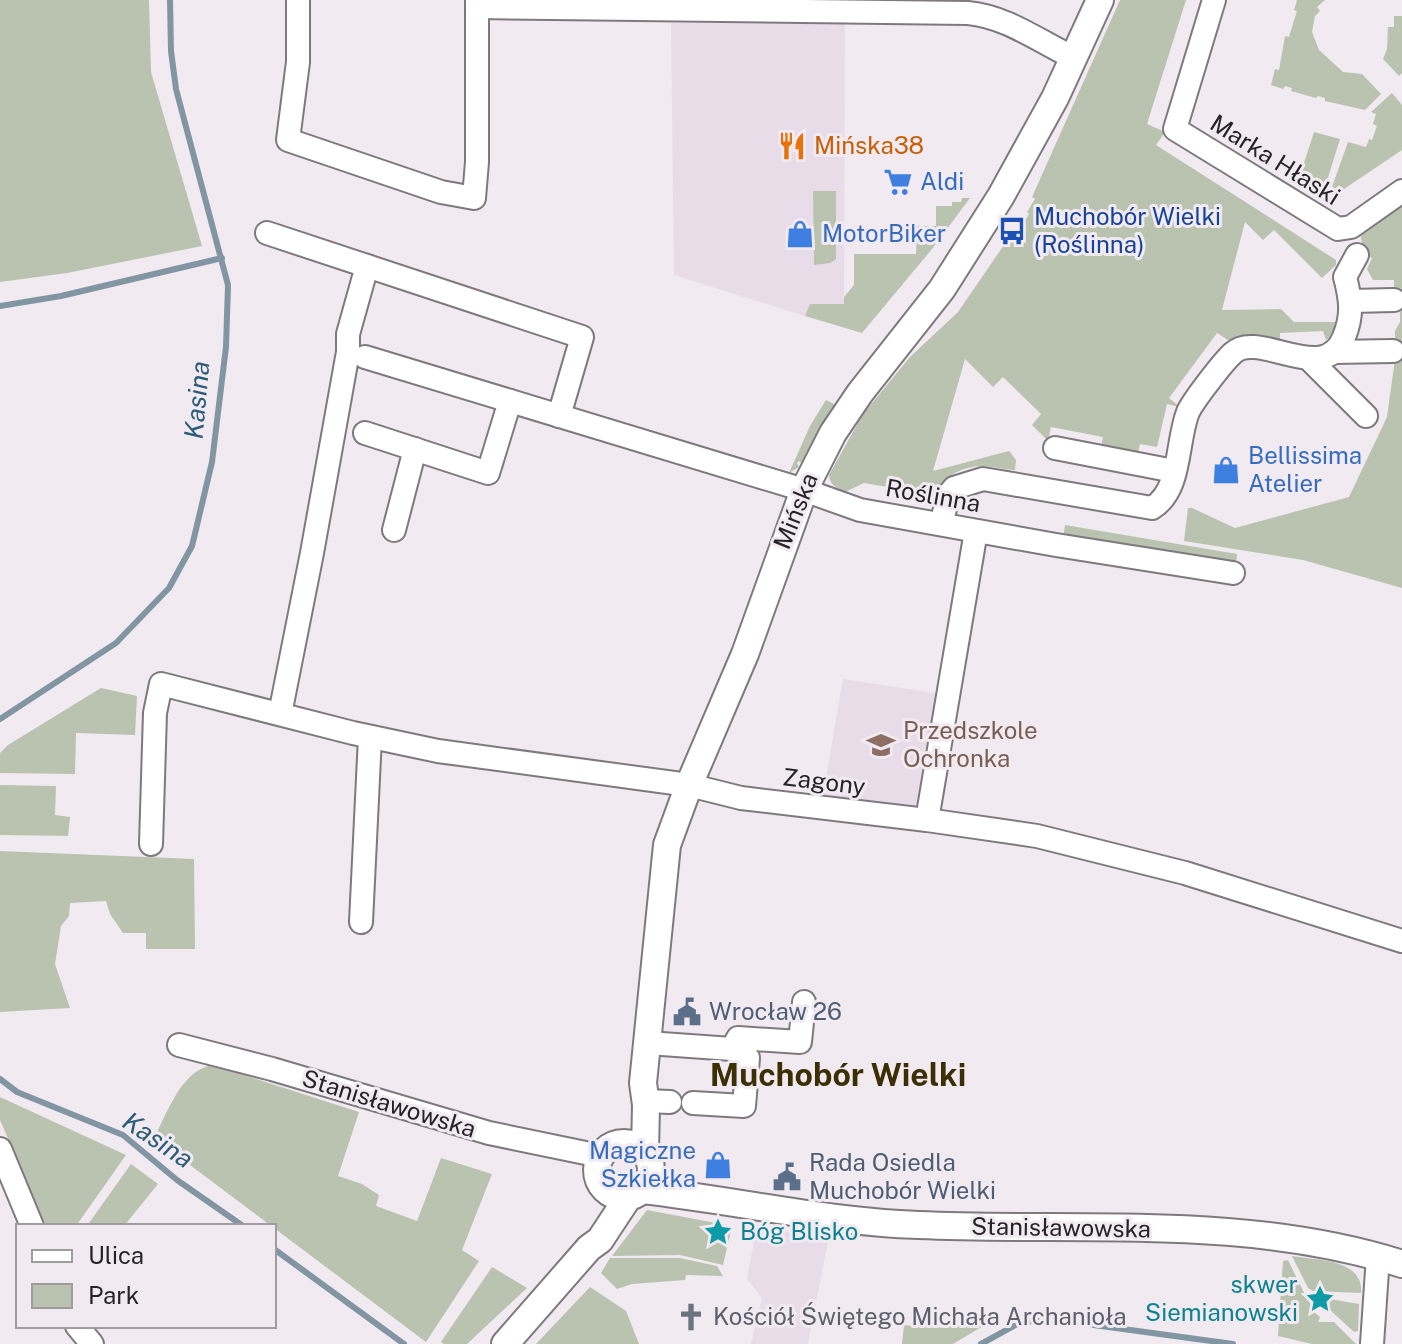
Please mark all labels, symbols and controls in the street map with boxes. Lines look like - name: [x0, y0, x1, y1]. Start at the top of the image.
- street label: Marka Hłaski: [1206, 108, 1345, 210]
- restaurant icon: Mińska38: [777, 131, 807, 161]
- place label: Mińska38: [814, 131, 924, 159]
- supermarket icon: Aldi: [883, 167, 913, 197]
- place label: Aldi: [920, 167, 964, 195]
- place label: Muchobór Wielki (Roślinna): [1034, 202, 1221, 258]
- bus stop icon: Muchobór Wielki (Roślinna): [997, 216, 1027, 246]
- shop icon: MotorBiker: [785, 219, 815, 249]
- place label: MotorBiker: [822, 219, 946, 247]
- water label: Kasina: [178, 360, 215, 440]
- place label: Bellissima Atelier: [1248, 441, 1362, 497]
- shop icon: Bellissima Atelier: [1211, 455, 1241, 485]
- street label: Mińska: [767, 468, 823, 553]
- street label: Roślinna: [884, 473, 983, 517]
- place label: Przedszkole Ochronka: [903, 716, 1038, 772]
- school or university icon: Przedszkole Ochronka: [866, 730, 896, 760]
- street label: Zagony: [781, 762, 867, 800]
- public building icon: Wrocław 26: [672, 997, 702, 1027]
- place label: Wrocław 26: [709, 997, 842, 1025]
- district label: Muchobór Wielki: [710, 1056, 966, 1093]
- street label: Stanisławowska: [299, 1063, 479, 1143]
- water label: Kasina: [117, 1105, 199, 1174]
- place label: Magiczne Szkiełka: [589, 1136, 696, 1192]
- place label: Rada Osiedla Muchobór Wielki: [809, 1148, 996, 1204]
- shop icon: Magiczne Szkiełka: [703, 1150, 733, 1180]
- public building icon: Rada Osiedla Muchobór Wielki: [772, 1162, 802, 1192]
- street label: Stanisławowska: [971, 1211, 1151, 1243]
- place icon: Bóg Blisko: [703, 1217, 733, 1247]
- place label: Bóg Blisko: [740, 1217, 858, 1245]
- legend: [16, 1224, 276, 1328]
- text: Ulica: [88, 1241, 144, 1269]
- place label: skwer Siemianowski: [1145, 1270, 1298, 1326]
- text: Park: [88, 1281, 139, 1309]
- place icon: skwer Siemianowski: [1305, 1284, 1335, 1314]
- church icon: Kościół Świętego Michała Archanioła: [676, 1302, 706, 1332]
- place label: Kościół Świętego Michała Archanioła: [713, 1302, 1127, 1330]

